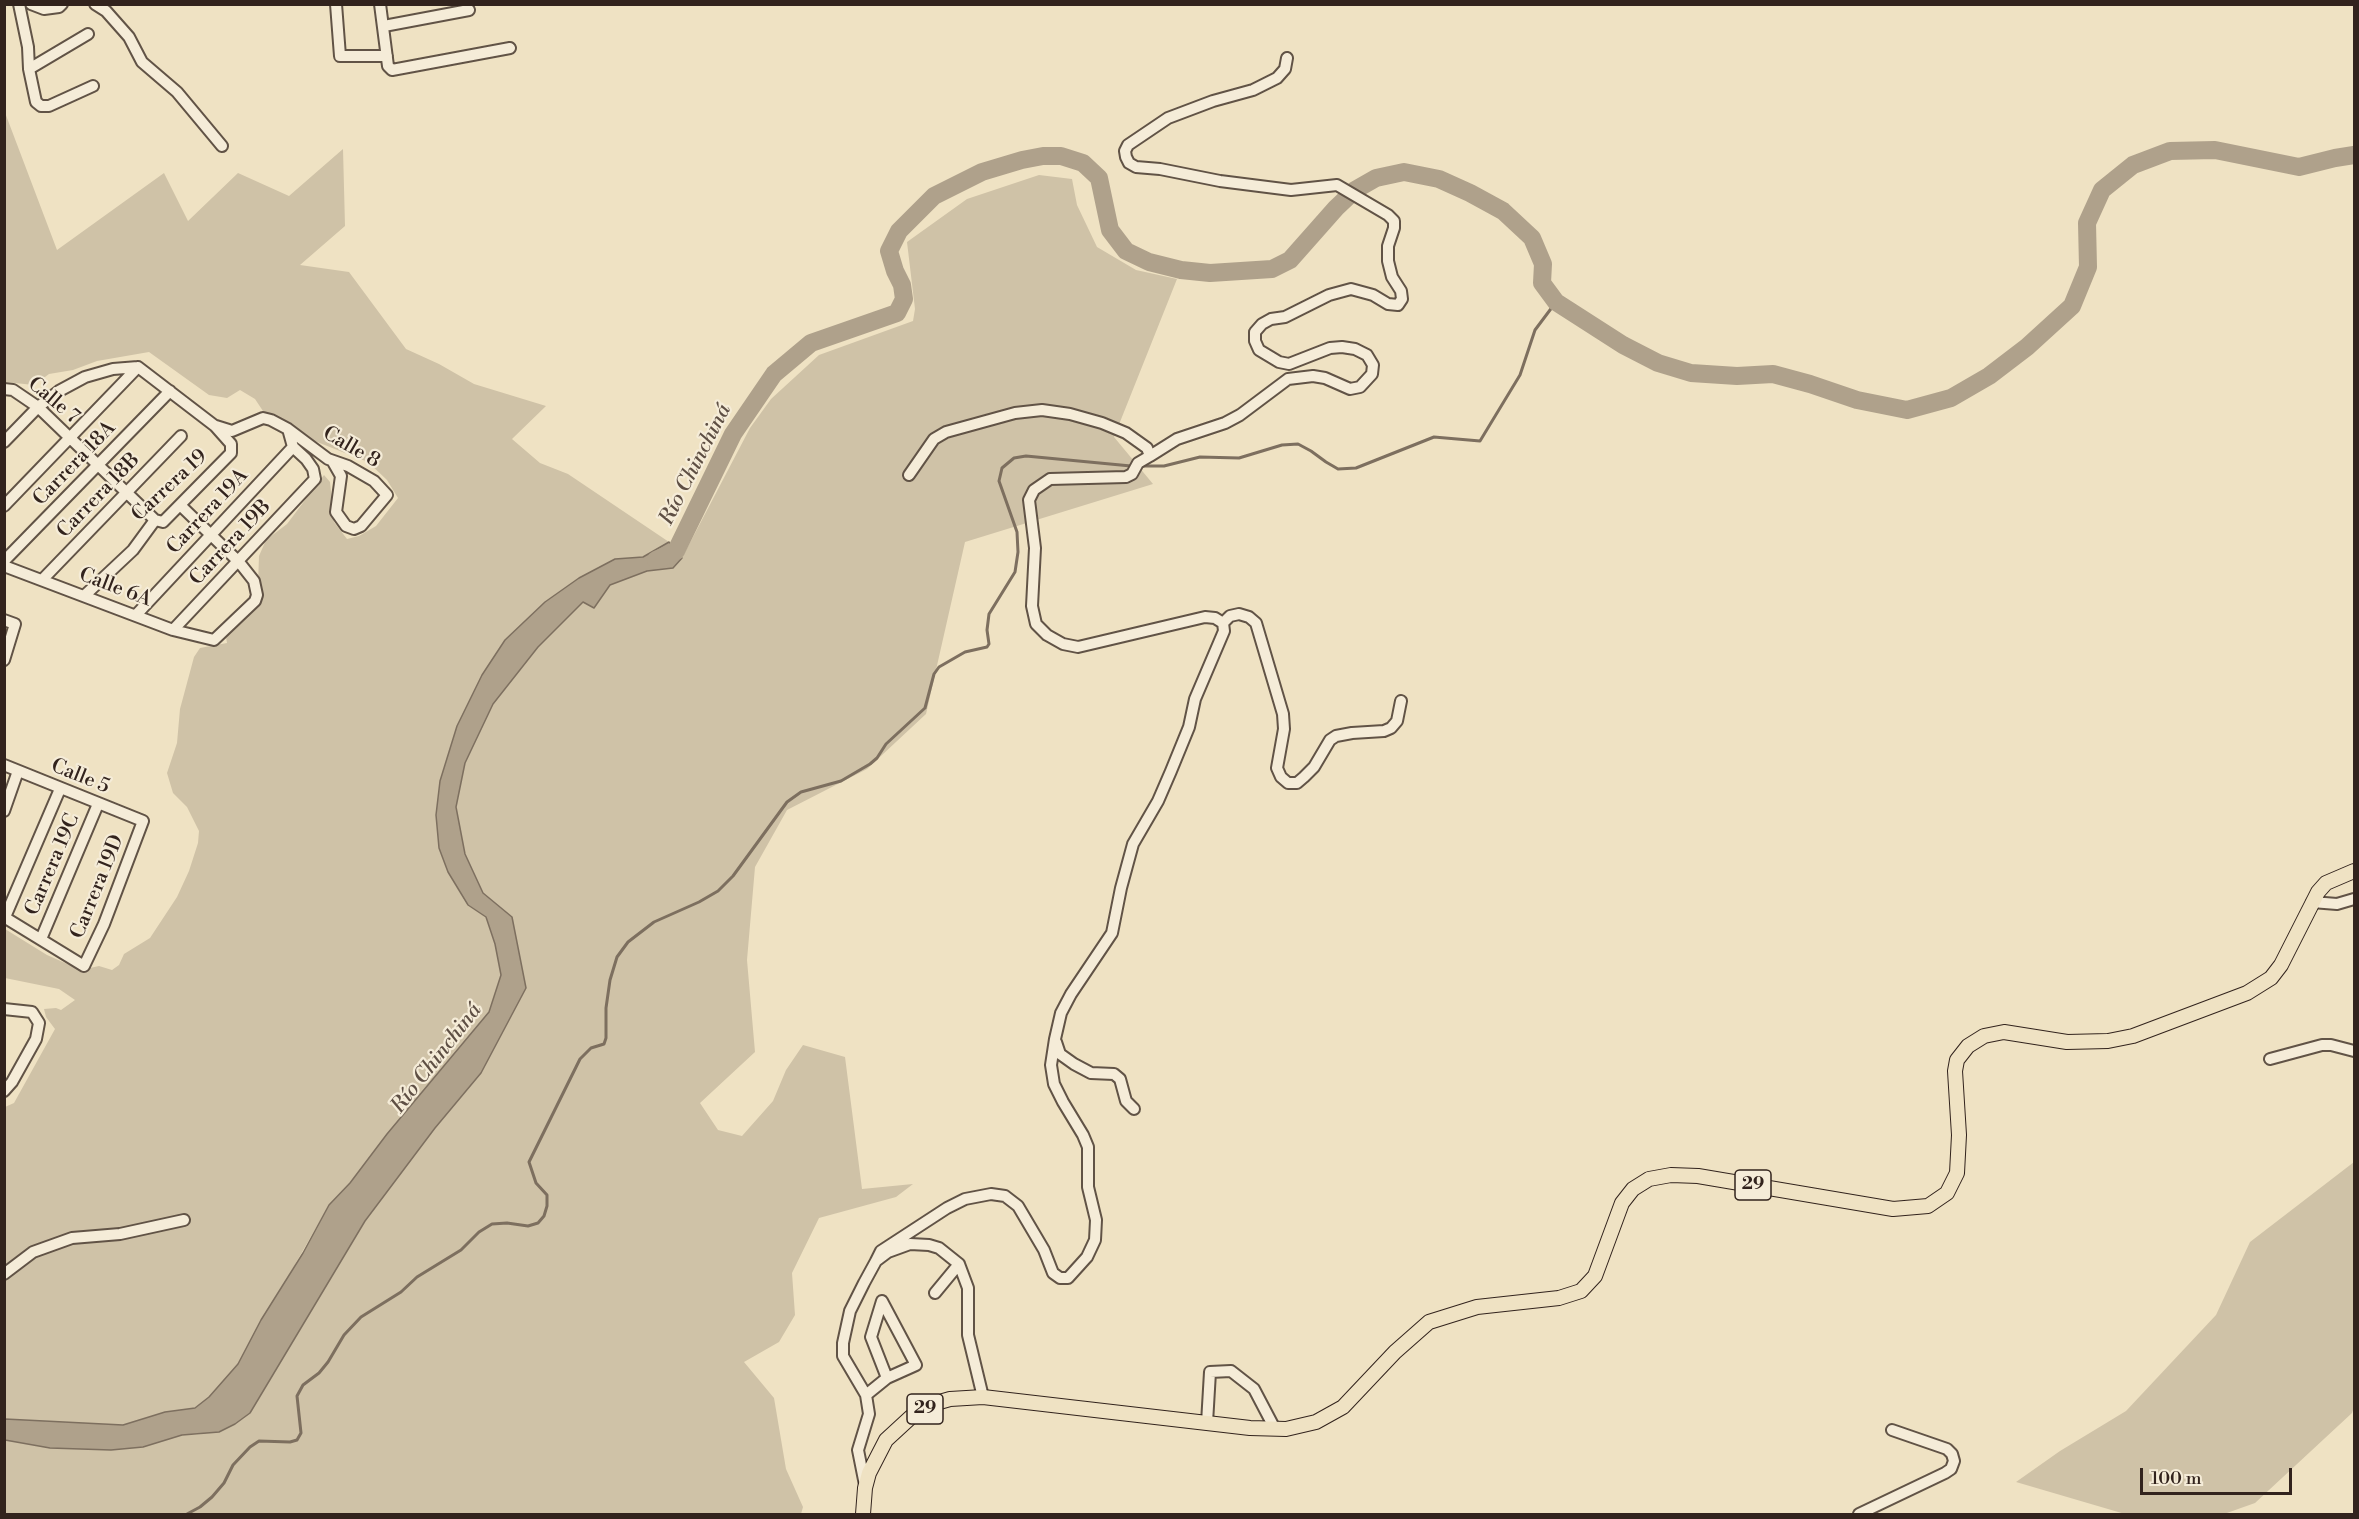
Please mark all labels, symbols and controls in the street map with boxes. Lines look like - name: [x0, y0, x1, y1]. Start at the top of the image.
- street label: Calle 7: [22, 373, 84, 429]
- water label: Río Chinchiná: [655, 400, 737, 530]
- street label: Carrera 18A: [29, 417, 121, 511]
- street label: Calle 8: [318, 422, 384, 474]
- street label: Carrera 19: [127, 445, 213, 527]
- street label: Carrera 18B: [53, 449, 145, 543]
- street label: Carrera 19A: [162, 464, 254, 560]
- street label: Carrera 19B: [185, 495, 277, 591]
- street label: Calle 6A: [75, 563, 155, 613]
- street label: Calle 5: [47, 754, 113, 800]
- street label: Carrera 19C: [21, 811, 85, 919]
- street label: Carrera 19D: [66, 832, 130, 942]
- water label: Río Chinchiná: [386, 999, 488, 1119]
- road number: 29: [1735, 1170, 1771, 1200]
- road number: 29: [907, 1394, 943, 1424]
- scale bar: [2143, 1456, 2294, 1494]
- text: 100 m: [2151, 1467, 2202, 1490]

